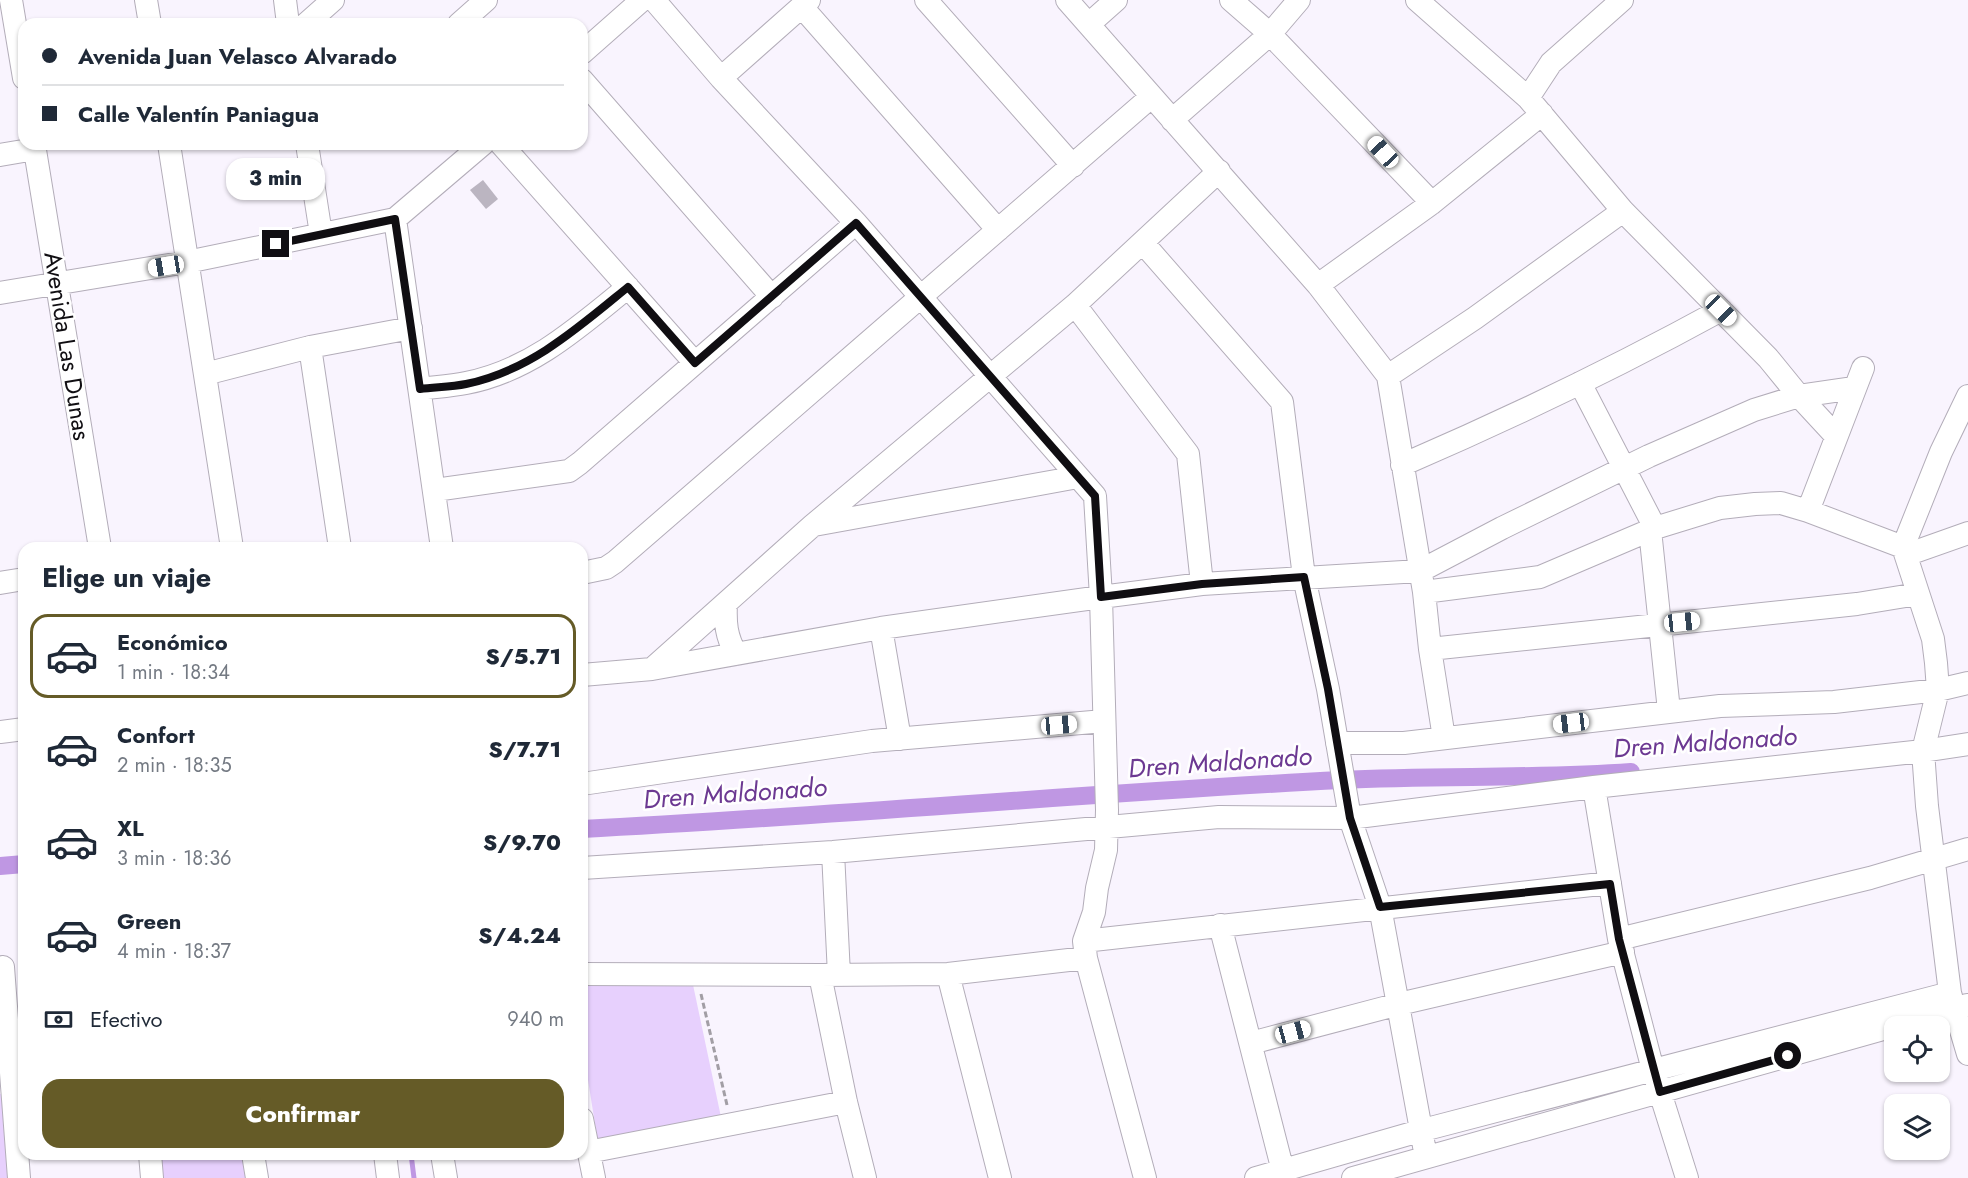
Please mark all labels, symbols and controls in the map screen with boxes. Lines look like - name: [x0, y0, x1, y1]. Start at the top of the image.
- text: Avenida Juan Velasco Alvarado: [78, 40, 397, 72]
- text: Calle Valentín Paniagua: [78, 98, 319, 130]
- car: [1364, 133, 1402, 171]
- callout: 3 min: [226, 157, 326, 199]
- text: 3 min: [249, 164, 302, 193]
- route end: [262, 230, 289, 257]
- street label: Avenida Las Dunas: [35, 249, 100, 443]
- car: [147, 254, 185, 278]
- car: [1702, 291, 1740, 329]
- text: Elige un viaje: [42, 558, 211, 597]
- car: [1663, 611, 1701, 633]
- text: Económico: [117, 626, 228, 658]
- icon: car: [45, 629, 99, 683]
- text: S/5.71: [485, 640, 561, 672]
- text: 1 min · 18:34: [117, 658, 230, 687]
- car: [1552, 712, 1590, 734]
- car: [1040, 714, 1078, 736]
- water label: Dren Maldonado: [1612, 717, 1798, 767]
- text: Confort: [117, 719, 195, 751]
- icon: car: [45, 722, 99, 776]
- text: S/7.71: [489, 733, 561, 765]
- water label: Dren Maldonado: [1127, 737, 1313, 787]
- text: 2 min · 18:35: [117, 751, 232, 780]
- water label: Dren Maldonado: [642, 768, 828, 818]
- text: XL: [117, 812, 144, 844]
- icon: car: [45, 815, 99, 869]
- text: S/9.70: [483, 826, 561, 858]
- text: 3 min · 18:36: [117, 844, 232, 873]
- text: Green: [117, 905, 181, 937]
- icon: car: [45, 908, 99, 962]
- text: S/4.24: [478, 919, 561, 951]
- text: 4 min · 18:37: [117, 937, 231, 966]
- icon: cash: [42, 1003, 75, 1036]
- text: Efectivo: [90, 1003, 163, 1035]
- text: 940 m: [507, 1005, 564, 1034]
- map controls: [1884, 1016, 1950, 1160]
- button: locate: [1884, 1016, 1950, 1082]
- car: [1273, 1019, 1313, 1045]
- route start: [1774, 1042, 1801, 1069]
- button: Confirmar: [42, 1079, 564, 1148]
- button: layers: [1884, 1094, 1950, 1160]

